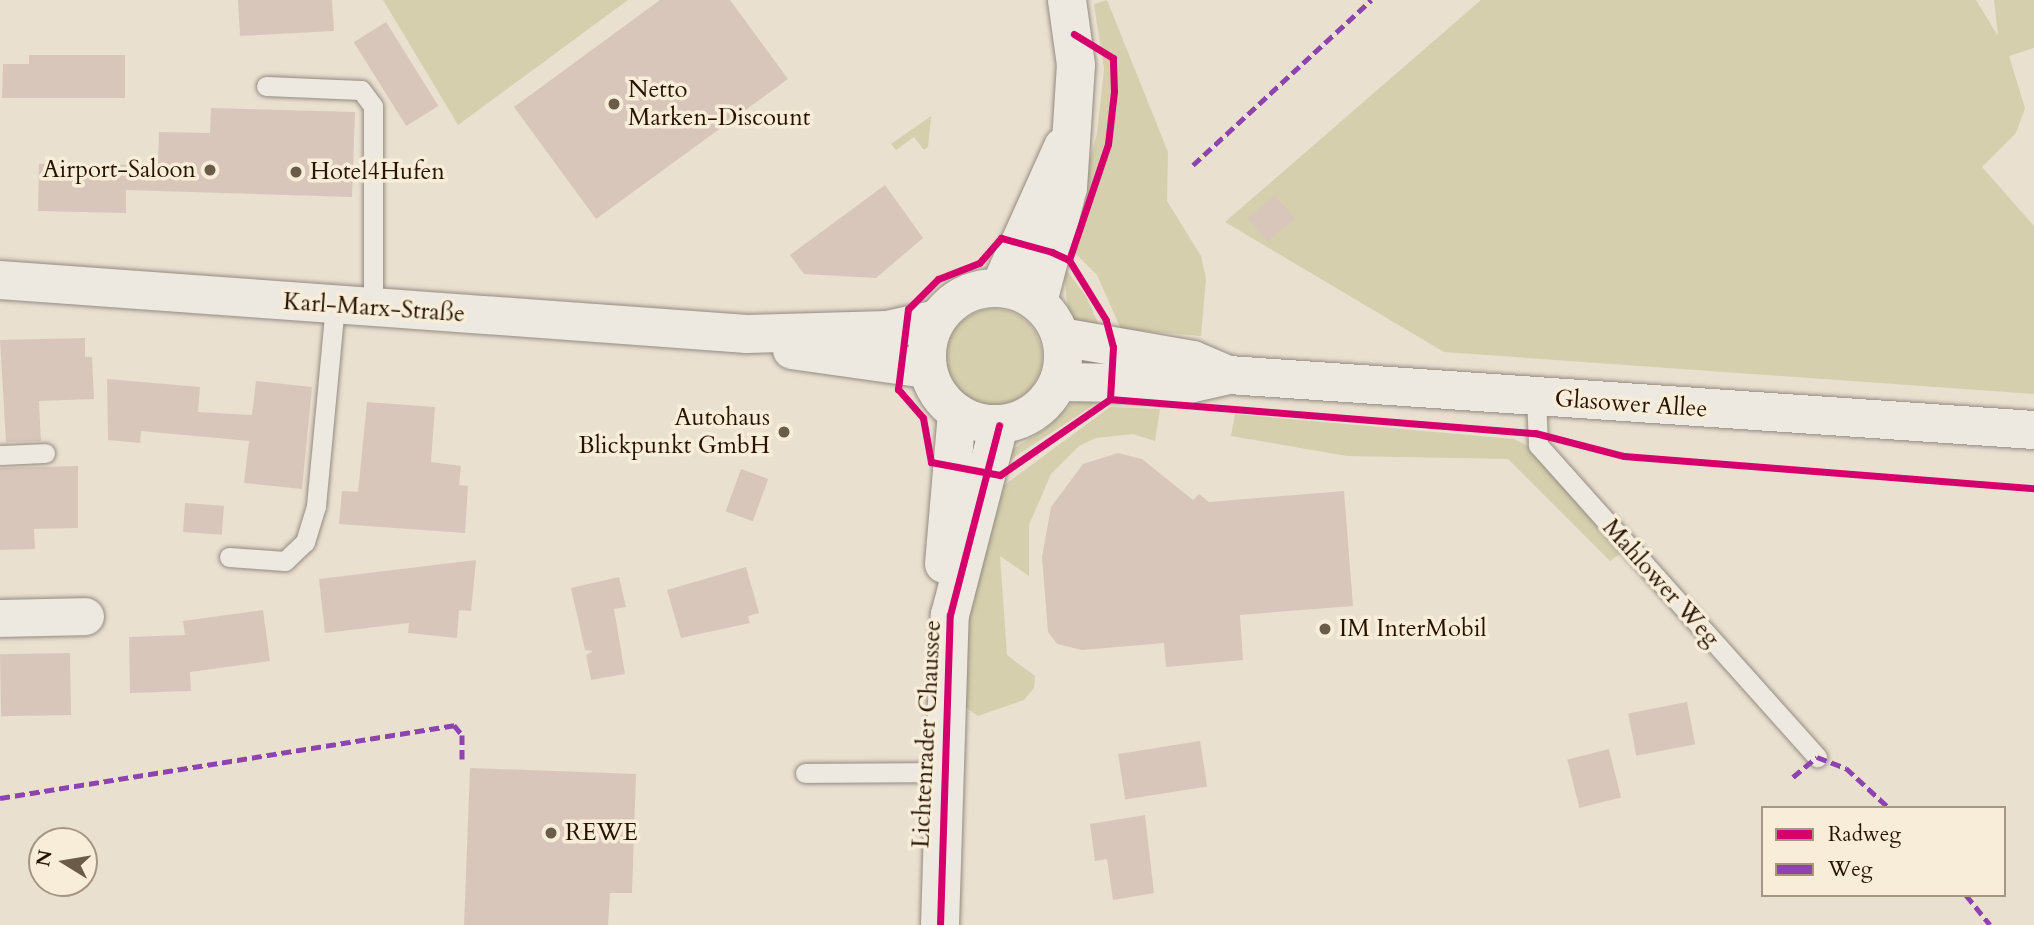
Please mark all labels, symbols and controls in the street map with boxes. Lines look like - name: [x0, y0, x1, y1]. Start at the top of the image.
- place label: Netto Marken-Discount: [628, 76, 810, 132]
- marker: Netto Marken-Discount: [606, 96, 622, 112]
- place label: Airport-Saloon: [43, 156, 196, 184]
- place label: Hotel4Hufen: [310, 158, 445, 186]
- marker: Airport-Saloon: [202, 162, 218, 178]
- marker: Hotel4Hufen: [288, 164, 304, 180]
- street label: Karl-Marx-Straße: [282, 287, 466, 329]
- street label: Glasower Allee: [1554, 384, 1708, 424]
- place label: Autohaus Blickpunkt GmbH: [578, 404, 770, 460]
- marker: Autohaus Blickpunkt GmbH: [776, 424, 792, 440]
- street label: Mahlower Weg: [1596, 513, 1726, 653]
- place label: IM InterMobil: [1339, 615, 1487, 643]
- street label: Lichtenrader Chaussee: [907, 619, 947, 849]
- marker: IM InterMobil: [1317, 621, 1333, 637]
- legend: [1761, 806, 2006, 897]
- place label: REWE: [565, 819, 638, 847]
- text: Radweg: [1828, 820, 1901, 849]
- marker: REWE: [543, 825, 559, 841]
- north arrow: [28, 827, 98, 897]
- text: N: [30, 848, 59, 869]
- text: Weg: [1828, 855, 1873, 884]

